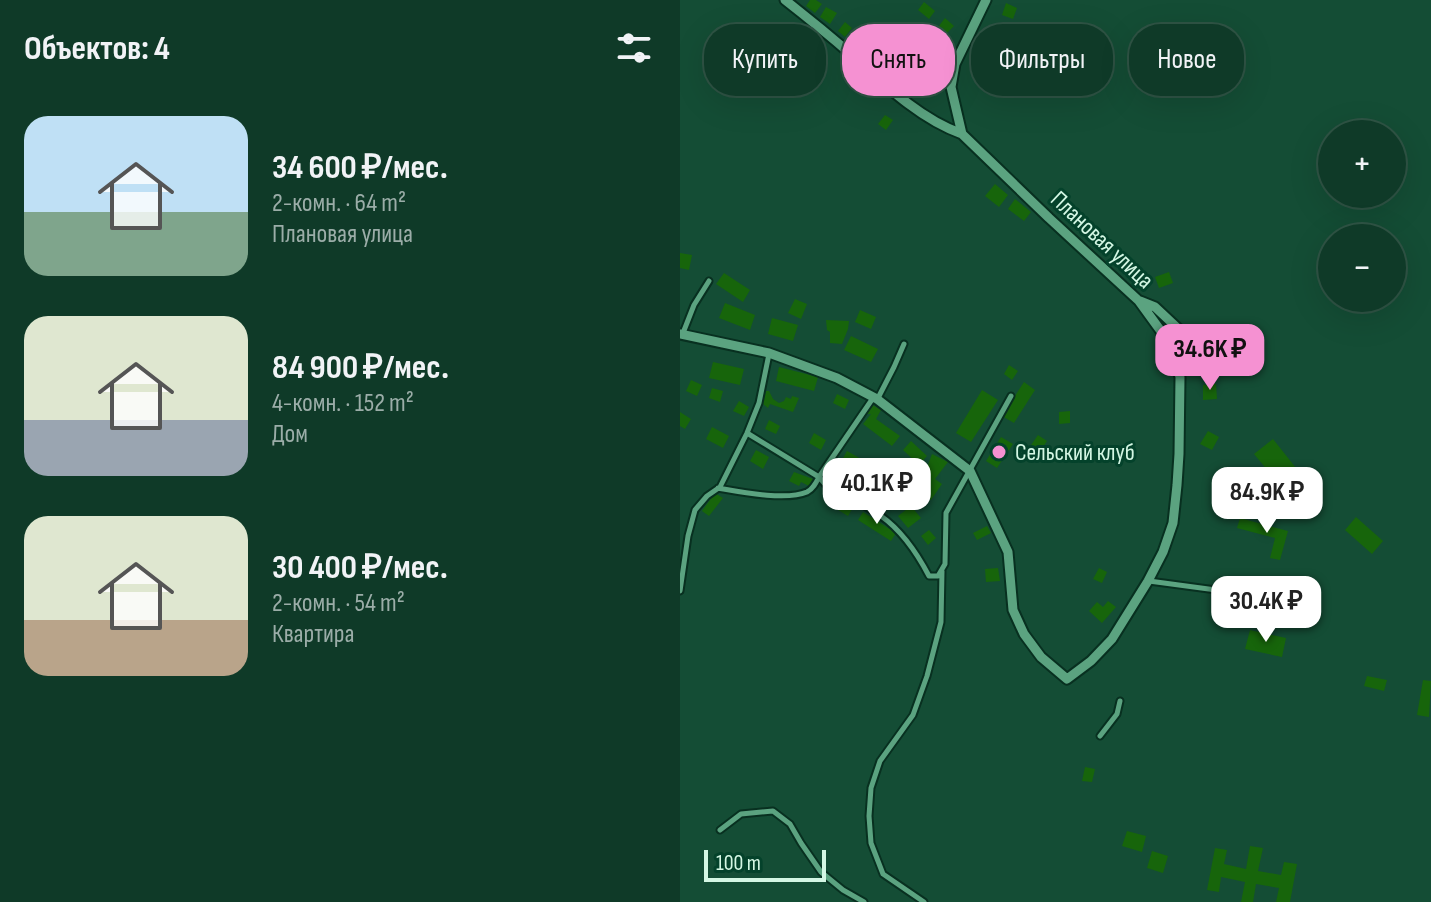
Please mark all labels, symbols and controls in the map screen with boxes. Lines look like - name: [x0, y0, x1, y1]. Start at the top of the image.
- chip: Купить: [704, 24, 826, 96]
- chip: Снять: [842, 24, 955, 96]
- chip: Фильтры: [971, 24, 1113, 96]
- chip: Новое: [1129, 24, 1244, 96]
- icon: filters: [612, 26, 656, 70]
- text: Объектов: 4: [24, 28, 170, 69]
- map controls: [1318, 120, 1406, 312]
- button: +: [1318, 120, 1406, 208]
- text: 34 600 ₽/мес.: [272, 147, 448, 188]
- icon: home: [88, 148, 184, 244]
- street label: Плановая улица: [1044, 185, 1160, 295]
- text: 2-комн. · 64 m²: [272, 188, 406, 219]
- text: Плановая улица: [272, 219, 413, 250]
- button: −: [1318, 224, 1406, 312]
- pin: 34.6K ₽: [1136, 324, 1284, 392]
- text: 34.6K ₽: [1173, 334, 1247, 365]
- text: 84 900 ₽/мес.: [272, 347, 449, 388]
- icon: home: [88, 348, 184, 444]
- text: 4-комн. · 152 m²: [272, 388, 414, 419]
- text: Дом: [272, 419, 308, 450]
- place label: Сельский клуб: [1015, 438, 1135, 467]
- marker: Сельский клуб: [990, 443, 1008, 461]
- pin: 40.1K ₽: [803, 458, 951, 526]
- pin: 84.9K ₽: [1193, 467, 1341, 535]
- text: 40.1K ₽: [841, 468, 913, 499]
- text: 84.9K ₽: [1230, 477, 1304, 508]
- text: 30 400 ₽/мес.: [272, 547, 448, 588]
- icon: home: [88, 548, 184, 644]
- pin: 30.4K ₽: [1192, 576, 1340, 644]
- text: 30.4K ₽: [1229, 586, 1303, 617]
- text: 2-комн. · 54 m²: [272, 588, 405, 619]
- text: Квартира: [272, 619, 355, 650]
- scale bar: [704, 846, 826, 882]
- text: 100 m: [716, 850, 761, 877]

